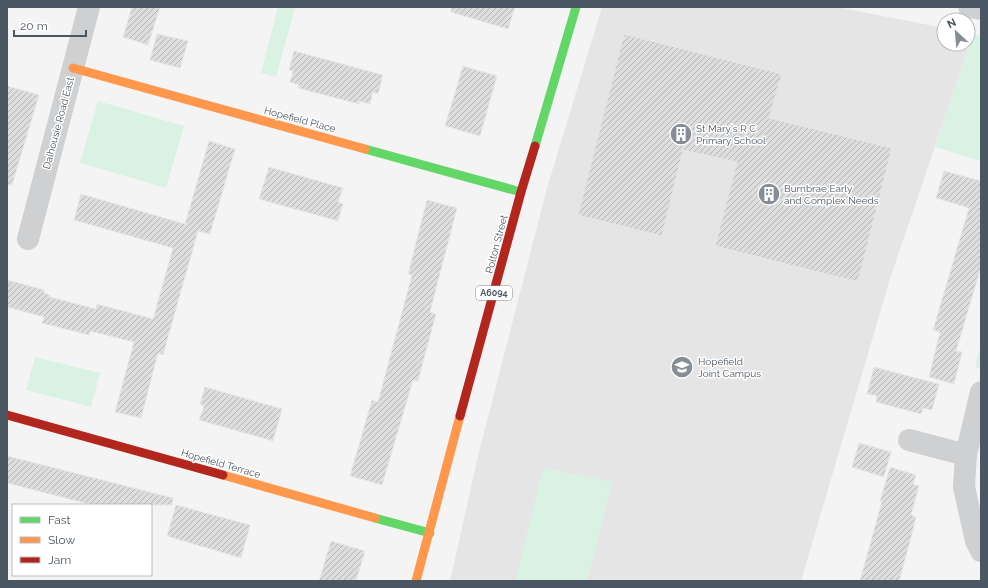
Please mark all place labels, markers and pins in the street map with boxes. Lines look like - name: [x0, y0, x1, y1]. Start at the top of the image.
- building icon: St Mary's R C Primary School: [668, 121, 694, 147]
- place label: St Mary's R C Primary School: [696, 123, 766, 146]
- building icon: Burnbrae Early and Complex Needs: [756, 181, 782, 207]
- place label: Burnbrae Early and Complex Needs: [784, 183, 879, 206]
- school or university icon: Hopefield Joint Campus: [669, 354, 695, 380]
- place label: Hopefield Joint Campus: [698, 356, 761, 379]

